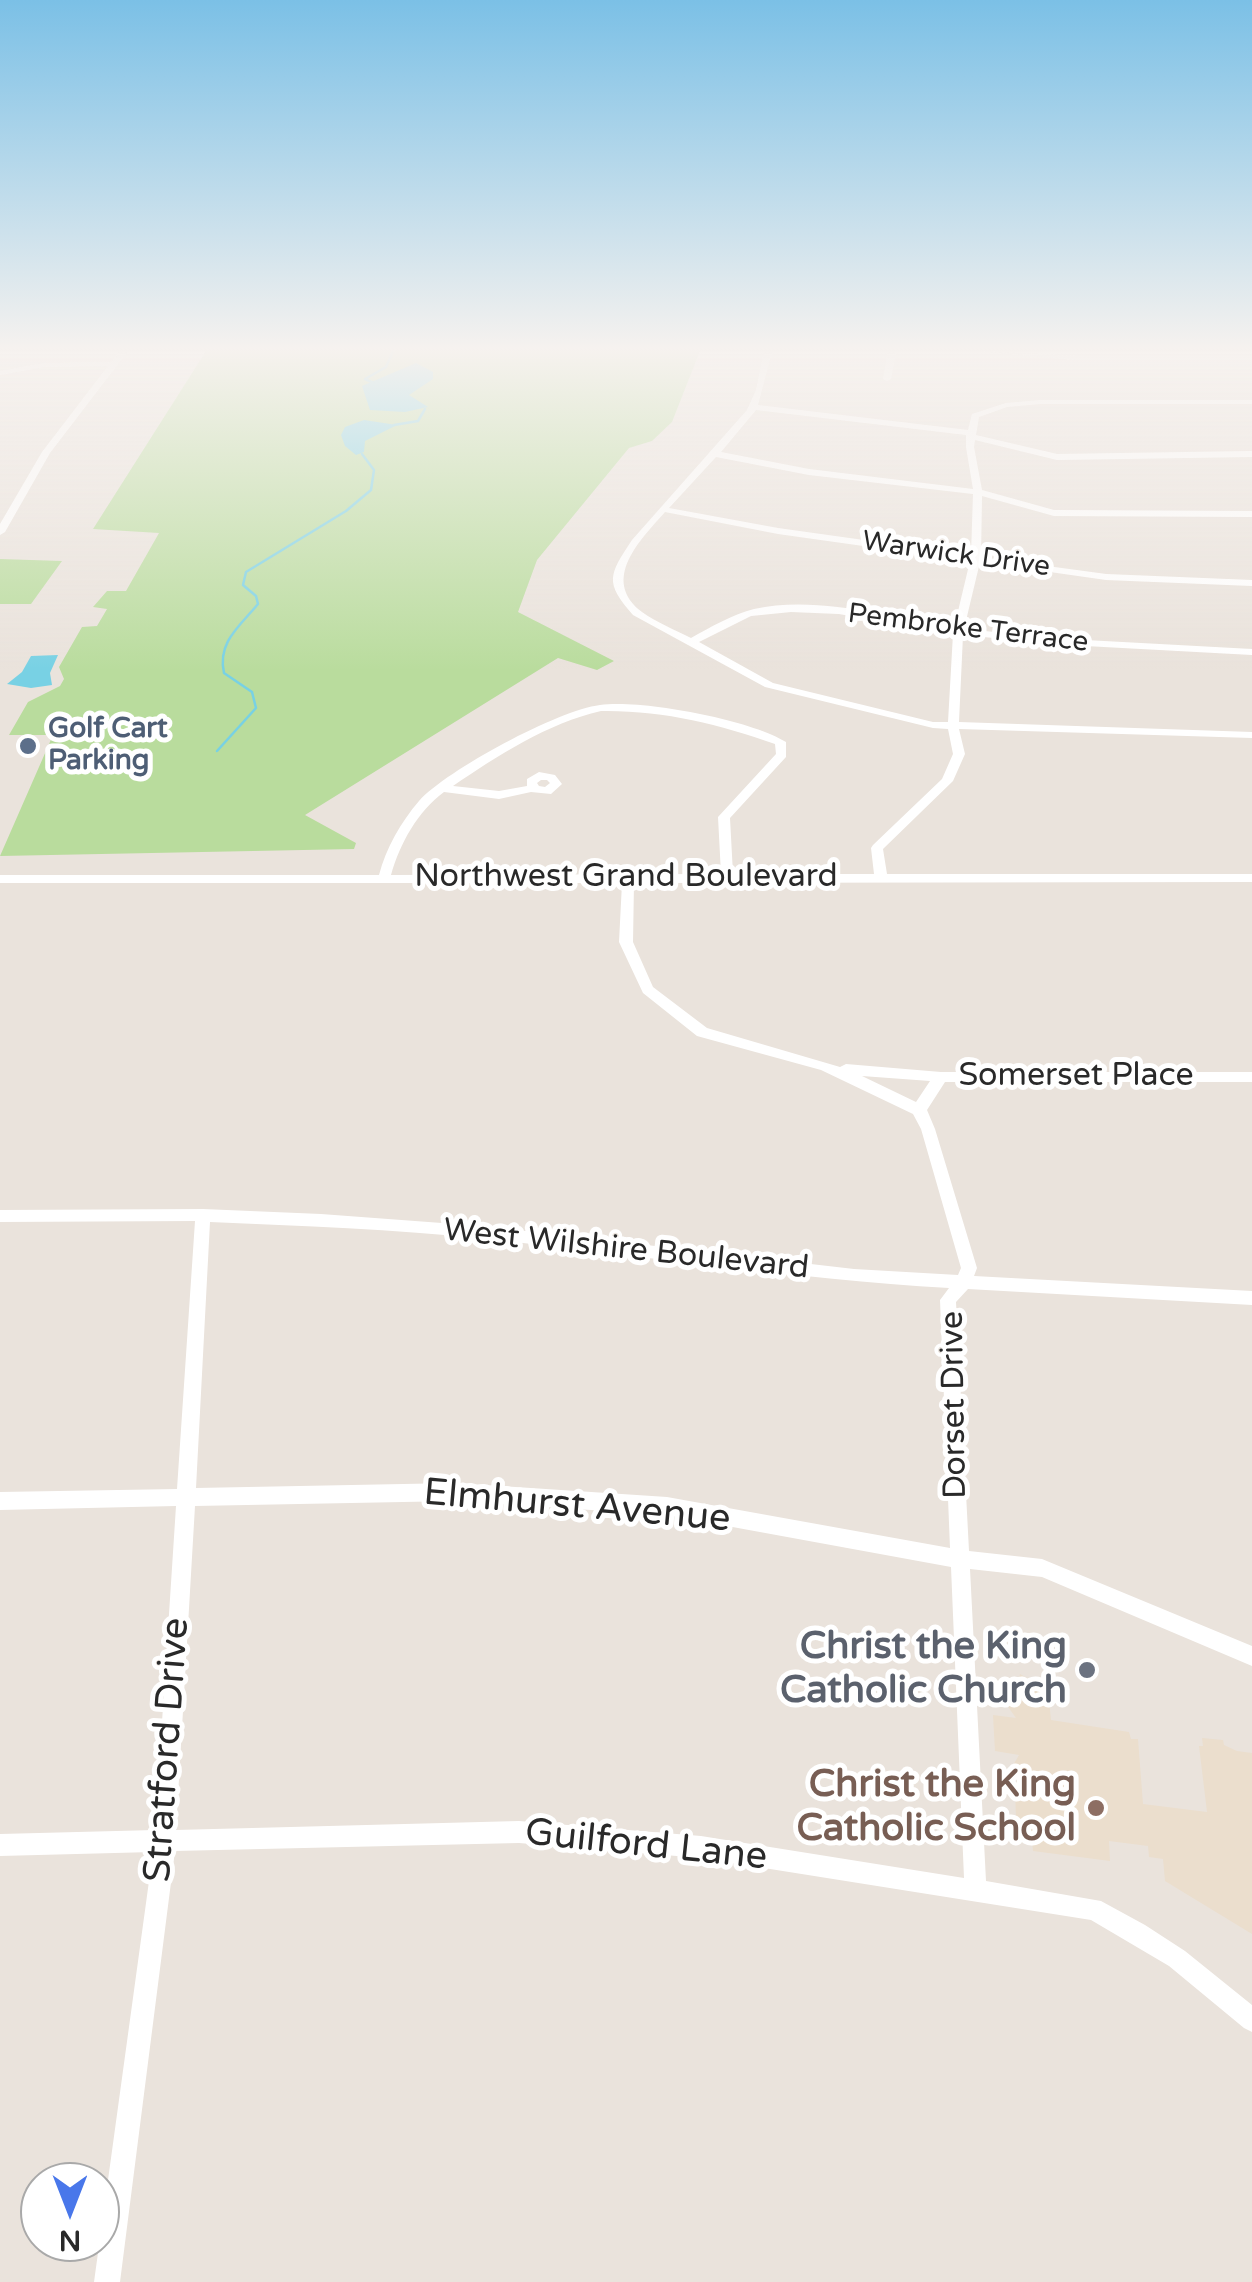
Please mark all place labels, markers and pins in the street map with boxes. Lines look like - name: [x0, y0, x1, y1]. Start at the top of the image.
- place label: Golf Cart Parking: [48, 713, 168, 779]
- marker: Golf Cart Parking: [17, 735, 39, 757]
- place label: Christ the King Catholic Church: [780, 1625, 1067, 1715]
- marker: Christ the King Catholic Church: [1076, 1659, 1098, 1681]
- place label: Christ the King Catholic School: [796, 1763, 1076, 1852]
- marker: Christ the King Catholic School: [1085, 1797, 1107, 1819]

